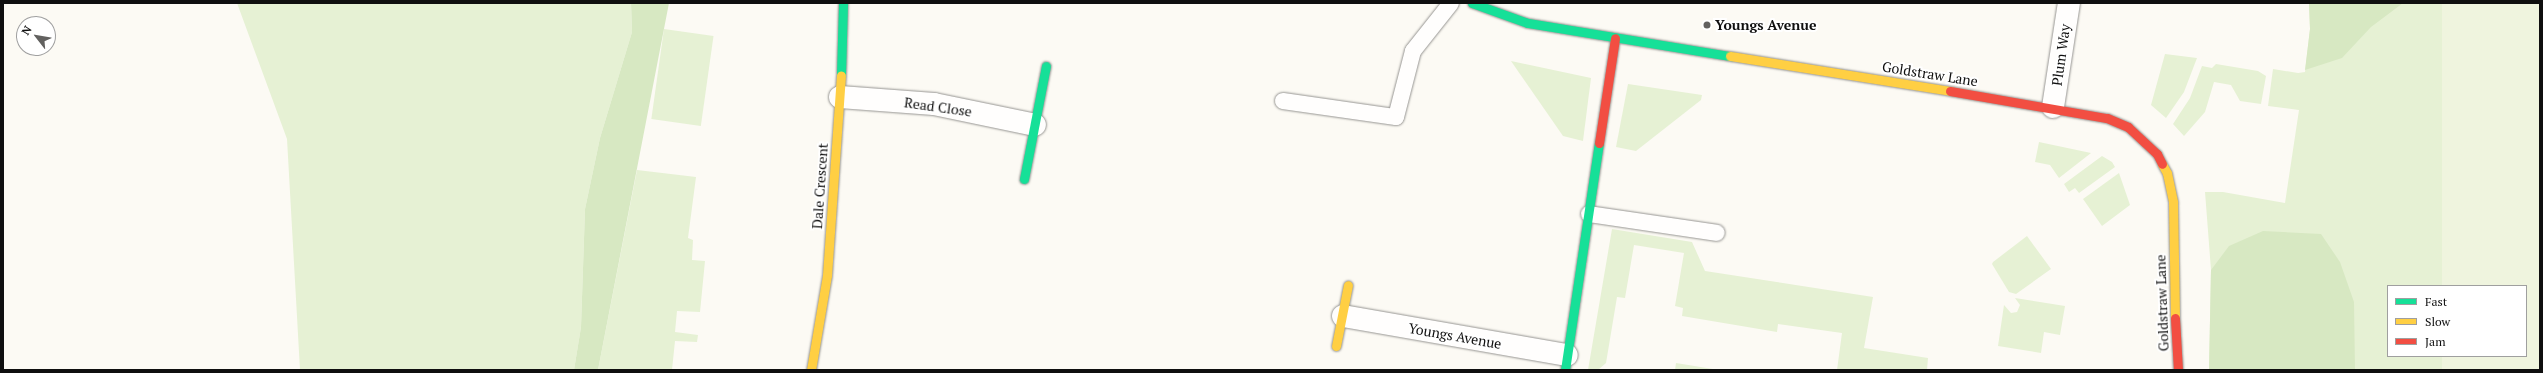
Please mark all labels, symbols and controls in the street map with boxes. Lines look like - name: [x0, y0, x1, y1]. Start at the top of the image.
- north arrow: [16, 16, 56, 56]
- place label: Youngs Avenue: [1715, 17, 1817, 33]
- marker: Youngs Avenue: [1702, 20, 1712, 30]
- text: N: [18, 23, 35, 38]
- street label: Plum Way: [2048, 23, 2074, 87]
- street label: Goldstraw Lane: [1881, 58, 1979, 90]
- street label: Read Close: [903, 94, 973, 120]
- street label: Dale Crescent: [809, 143, 831, 229]
- street label: Goldstraw Lane: [2152, 254, 2172, 352]
- legend: [2387, 285, 2527, 357]
- text: Fast: [2425, 294, 2447, 309]
- text: Slow: [2425, 314, 2450, 329]
- street label: Youngs Avenue: [1407, 320, 1503, 352]
- text: Jam: [2425, 334, 2446, 349]

